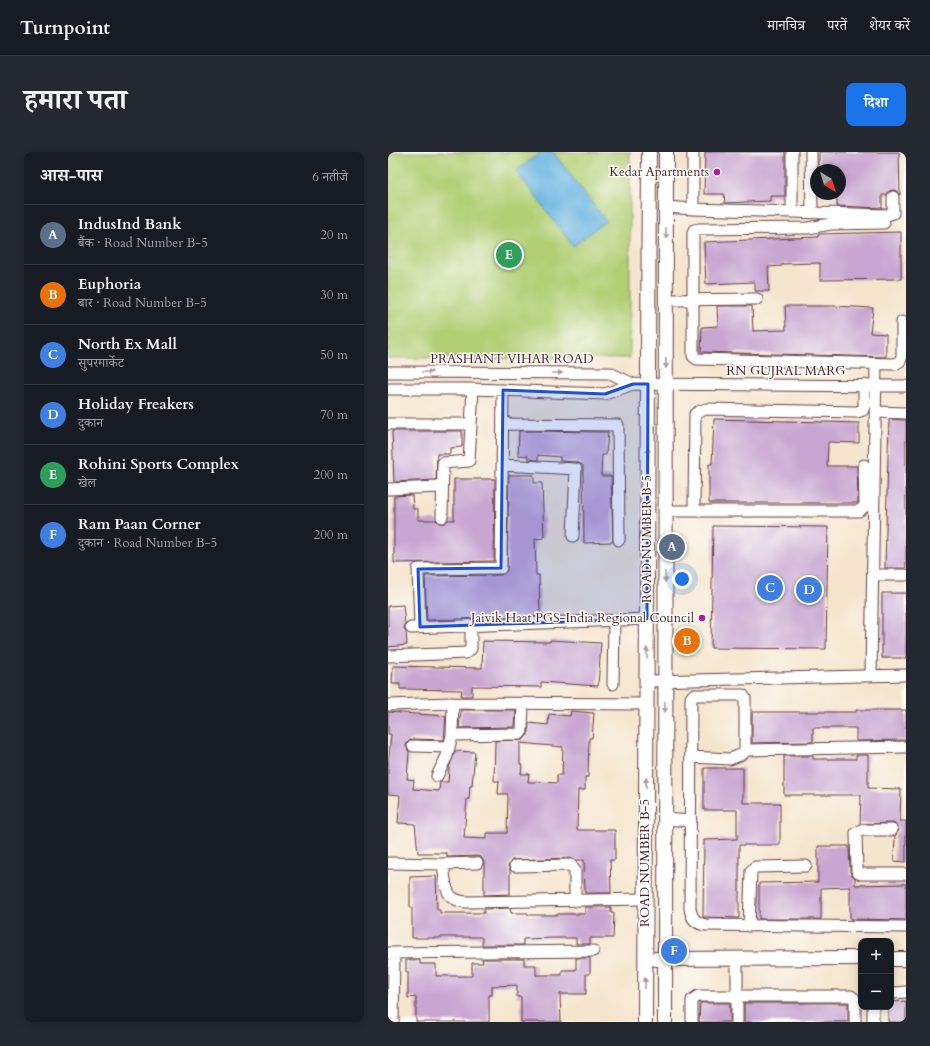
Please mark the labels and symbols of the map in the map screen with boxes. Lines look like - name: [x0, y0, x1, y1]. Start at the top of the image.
- place label: Kedar Apartments: [609, 163, 709, 181]
- north arrow: [810, 164, 846, 200]
- marker: Kedar Apartments: [712, 167, 722, 177]
- one-way arrow: [663, 227, 669, 240]
- pin: E: [496, 240, 522, 270]
- street label: PRASHANT VIHAR ROAD: [430, 350, 594, 368]
- one-way arrow: [663, 357, 669, 370]
- street label: RN GUJRAL MARG: [726, 362, 846, 380]
- one-way arrow: [421, 369, 434, 375]
- one-way arrow: [551, 370, 564, 376]
- one-way arrow: [644, 447, 651, 459]
- street label: ROAD NUMBER B-5: [638, 475, 656, 603]
- pin: A: [659, 532, 685, 562]
- your location: [672, 569, 692, 589]
- one-way arrow: [662, 571, 668, 584]
- pin: C: [757, 573, 783, 603]
- pin: D: [796, 575, 822, 605]
- place label: Jaivik Haat PGS-India Regional Council: [469, 609, 695, 627]
- marker: Jaivik Haat PGS-India Regional Council: [697, 613, 707, 623]
- pin: B: [674, 626, 700, 656]
- one-way arrow: [644, 646, 650, 659]
- one-way arrow: [662, 701, 668, 714]
- one-way arrow: [643, 776, 649, 789]
- street label: ROAD NUMBER B-5: [636, 799, 654, 927]
- pin: F: [661, 936, 687, 966]
- one-way arrow: [642, 976, 648, 989]

